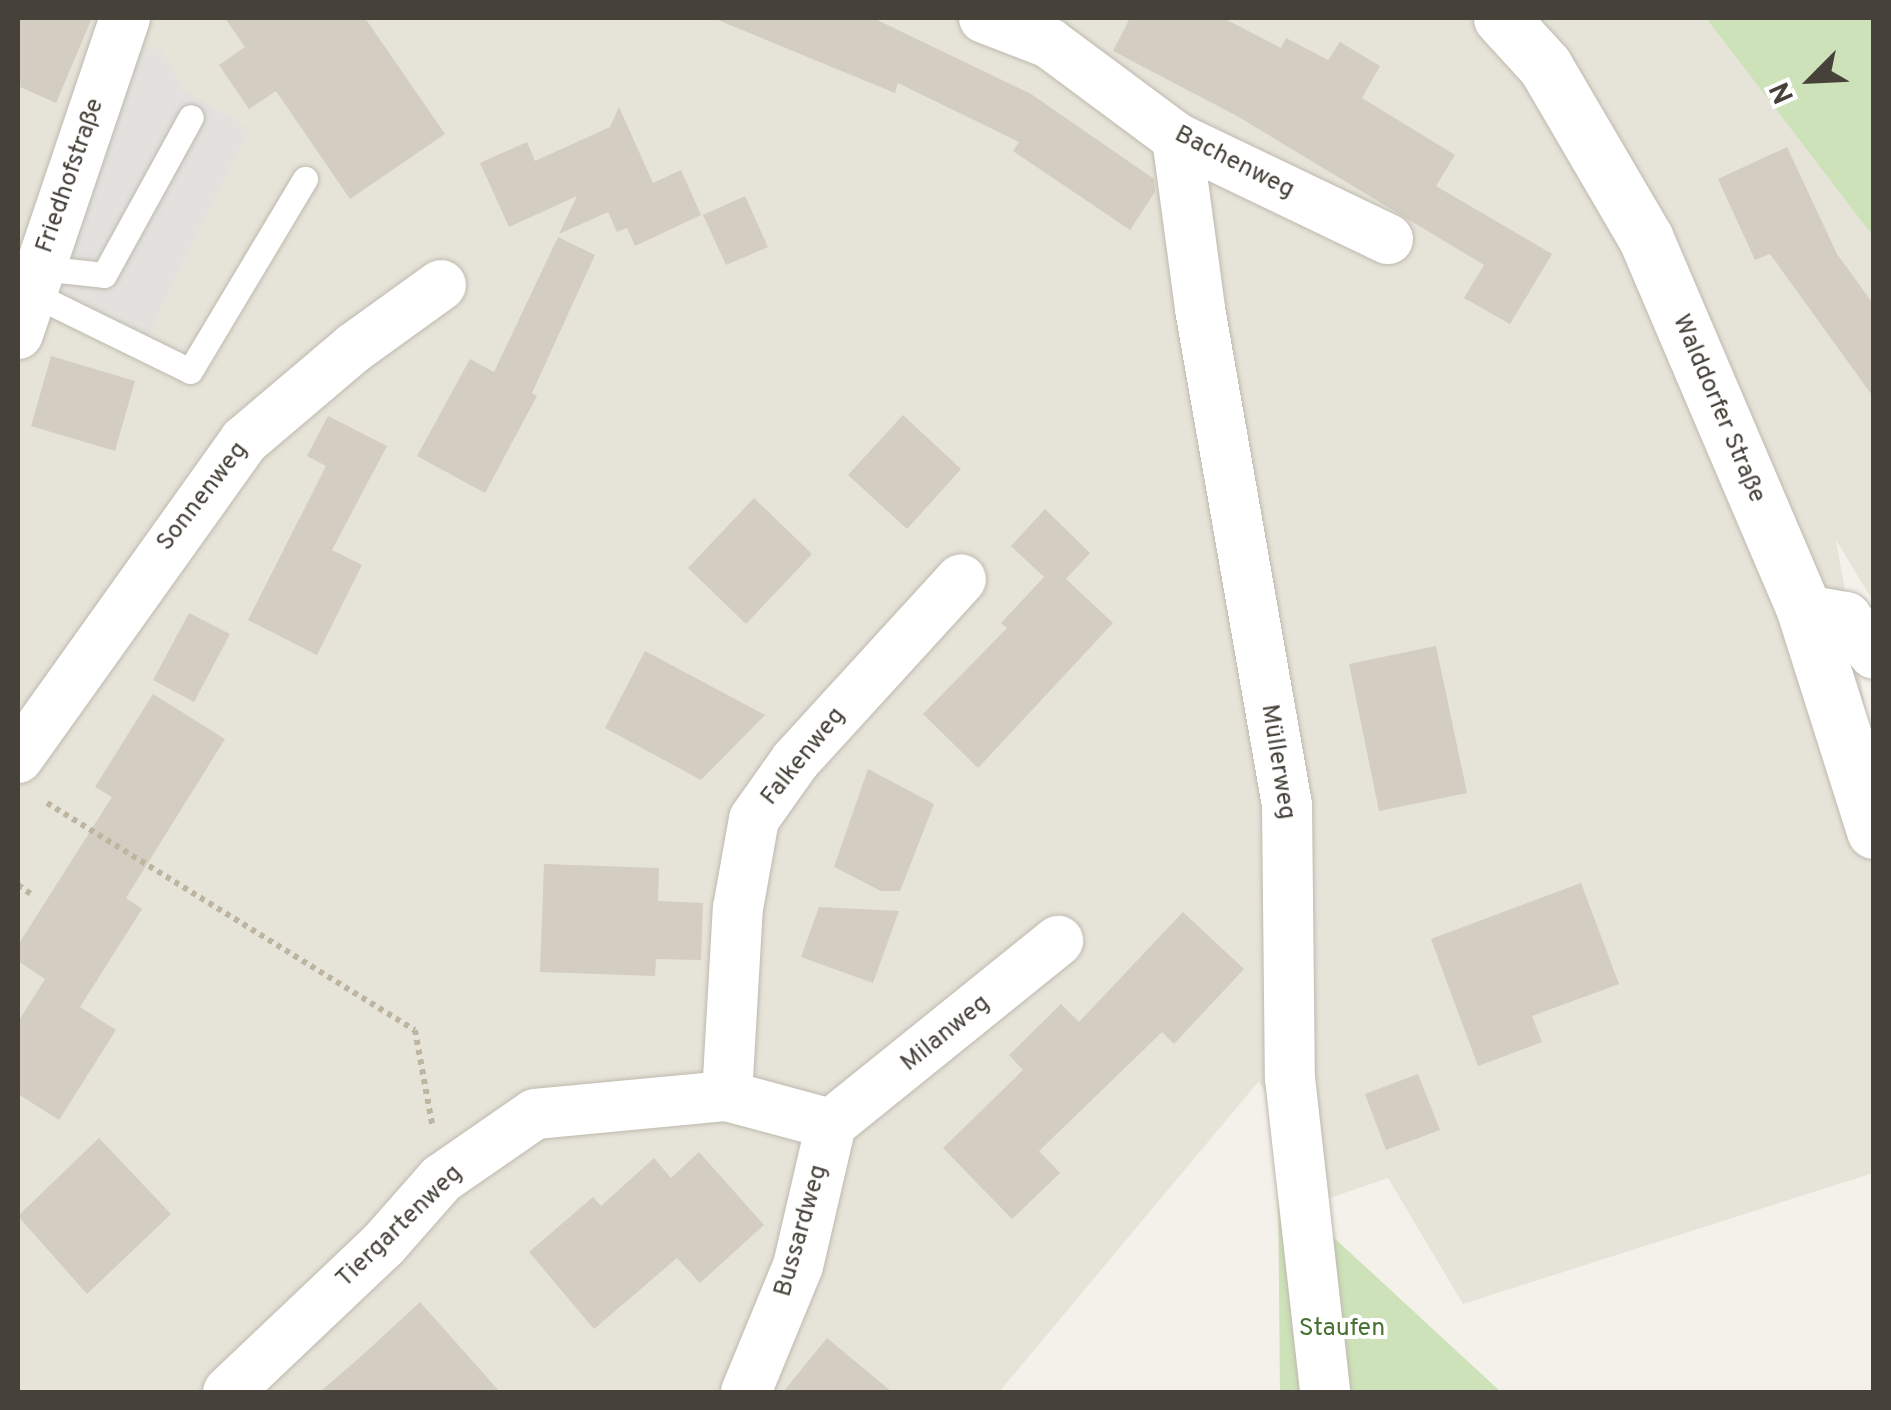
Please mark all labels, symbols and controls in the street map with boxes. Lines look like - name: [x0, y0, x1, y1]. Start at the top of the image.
- north arrow: [1761, 30, 1861, 130]
- text: N: [1763, 76, 1804, 109]
- street label: Friedhofstraße: [31, 95, 111, 257]
- street label: Bachenweg: [1169, 120, 1299, 206]
- street label: Walddorfer Straße: [1665, 310, 1771, 508]
- street label: Sonnenweg: [151, 436, 255, 558]
- street label: Falkenweg: [755, 702, 853, 812]
- street label: Müllerweg: [1253, 702, 1301, 822]
- street label: Milanweg: [895, 989, 997, 1079]
- street label: Tiergartenweg: [331, 1159, 469, 1295]
- street label: Bussardweg: [769, 1162, 835, 1300]
- park label: Staufen: [1299, 1314, 1385, 1344]

